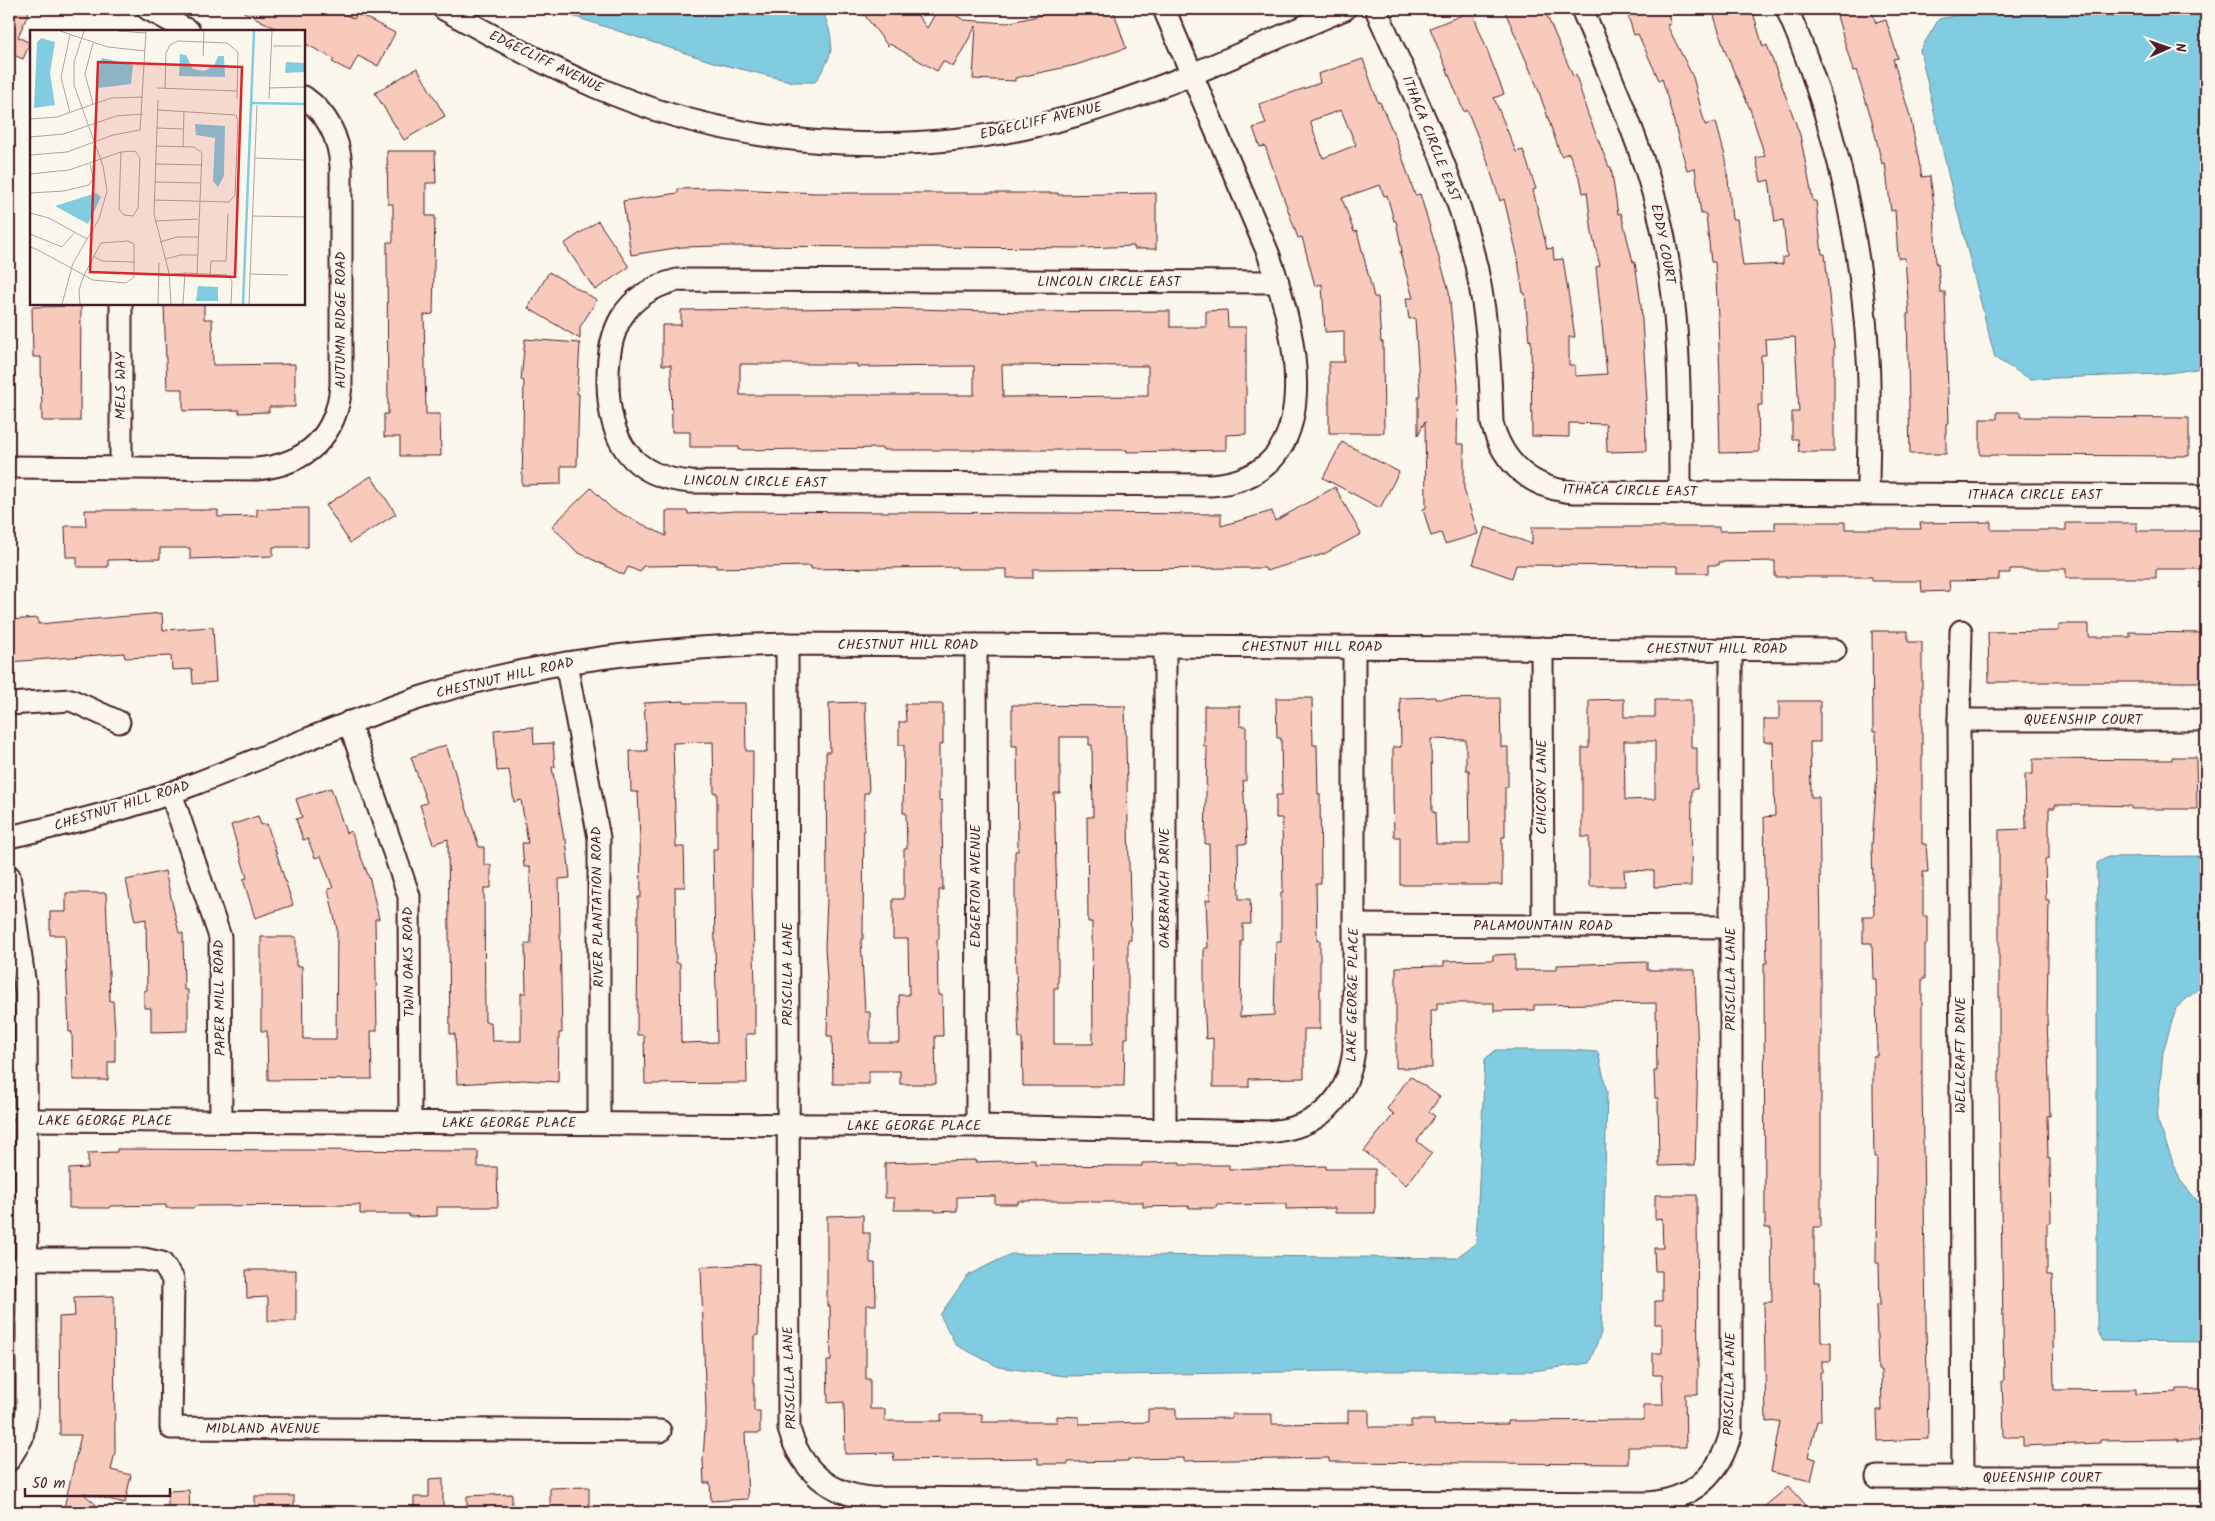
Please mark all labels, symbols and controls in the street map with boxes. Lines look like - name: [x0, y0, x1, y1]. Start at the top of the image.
- north arrow: [2142, 22, 2192, 72]
- street label: EDGECLIFF AVENUE: [485, 25, 608, 100]
- inset map: [30, 30, 305, 305]
- text: N: [2169, 43, 2191, 53]
- street label: ITHACA CIRCLE EAST: [1396, 72, 1467, 207]
- street label: EDGECLIFF AVENUE: [978, 96, 1105, 146]
- street label: EDDY COURT: [1644, 202, 1682, 287]
- street label: AUTUMN RIDGE ROAD: [330, 251, 352, 389]
- street label: LINCOLN CIRCLE EAST: [1037, 271, 1182, 293]
- street label: MELS WAY: [110, 351, 132, 420]
- street label: LINCOLN CIRCLE EAST: [683, 470, 828, 494]
- street label: ITHACA CIRCLE EAST: [1563, 479, 1699, 503]
- street label: ITHACA CIRCLE EAST: [1968, 484, 2104, 506]
- street label: CHESTNUT HILL ROAD: [838, 634, 978, 656]
- street label: CHESTNUT HILL ROAD: [1242, 636, 1382, 658]
- street label: CHESTNUT HILL ROAD: [1647, 638, 1787, 660]
- street label: CHESTNUT HILL ROAD: [434, 651, 576, 705]
- street label: QUEENSHIP COURT: [2024, 709, 2144, 731]
- street label: CHICORY LANE: [1531, 739, 1553, 834]
- street label: CHESTNUT HILL ROAD: [51, 775, 193, 837]
- street label: EDGERTON AVENUE: [965, 823, 987, 948]
- street label: RIVER PLANTATION ROAD: [586, 826, 610, 988]
- street label: OAKBRANCH DRIVE: [1154, 827, 1176, 949]
- street label: TWIN OAKS ROAD: [397, 907, 421, 1017]
- street label: PALAMOUNTAIN ROAD: [1473, 915, 1613, 937]
- street label: PRISCILLA LANE: [777, 921, 799, 1026]
- street label: PRISCILLA LANE: [1720, 926, 1742, 1031]
- street label: LAKE GEORGE PLACE: [1341, 927, 1365, 1062]
- street label: PAPER MILL ROAD: [208, 940, 232, 1056]
- street label: WELLCRAFT DRIVE: [1950, 996, 1972, 1114]
- street label: LAKE GEORGE PLACE: [38, 1110, 173, 1132]
- street label: LAKE GEORGE PLACE: [442, 1112, 577, 1134]
- street label: LAKE GEORGE PLACE: [847, 1115, 982, 1137]
- street label: PRISCILLA LANE: [777, 1325, 803, 1430]
- street label: PRISCILLA LANE: [1718, 1331, 1742, 1436]
- street label: MIDLAND AVENUE: [206, 1418, 321, 1440]
- scale bar: [25, 1466, 170, 1498]
- street label: QUEENSHIP COURT: [1983, 1467, 2103, 1489]
- text: 50 m: [32, 1472, 66, 1496]

